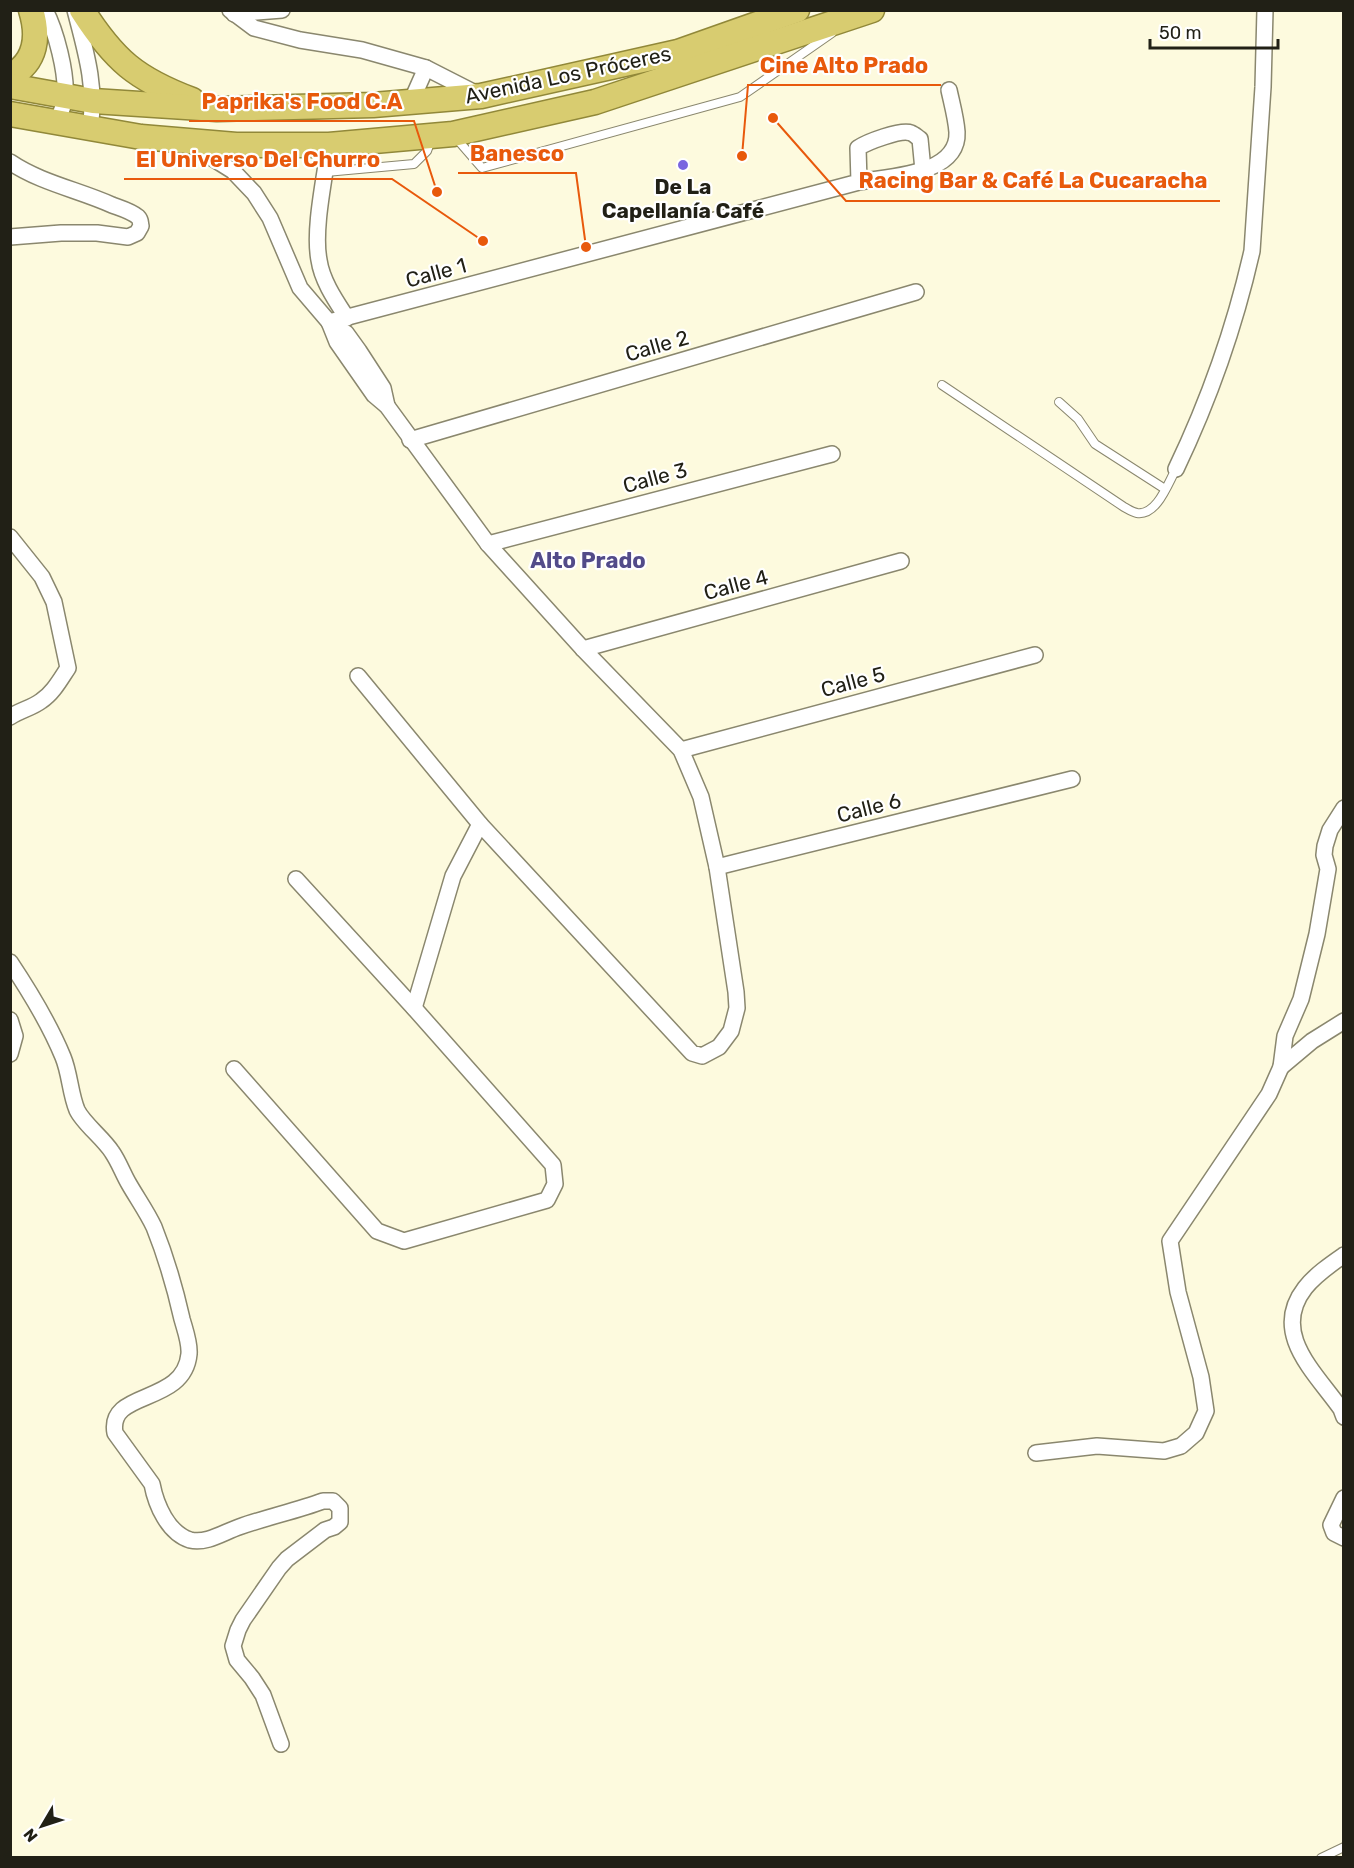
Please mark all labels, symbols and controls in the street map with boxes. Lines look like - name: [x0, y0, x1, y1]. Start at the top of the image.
- scale bar: [1150, 12, 1278, 50]
- text: 50 m: [1159, 22, 1202, 44]
- street label: Avenida Los Próceres: [463, 40, 673, 109]
- callout: Cine Alto Prado: [748, 45, 941, 85]
- text: Cine Alto Prado: [760, 52, 928, 79]
- callout: Paprika's Food C.A: [189, 81, 414, 121]
- text: Paprika's Food C.A: [202, 88, 403, 115]
- callout: Banesco: [458, 133, 576, 173]
- callout: El Universo Del Churro: [124, 139, 392, 179]
- text: Banesco: [470, 140, 564, 167]
- text: El Universo Del Churro: [136, 146, 380, 173]
- marker: De La Capellanía Café: [676, 158, 690, 172]
- callout: Racing Bar & Café La Cucaracha: [846, 161, 1220, 201]
- text: Racing Bar & Café La Cucaracha: [859, 167, 1207, 194]
- place label: De La Capellanía Café: [602, 174, 764, 223]
- street label: Calle 1: [403, 252, 469, 293]
- street label: Calle 2: [622, 325, 692, 366]
- street label: Calle 3: [620, 457, 690, 498]
- district label: Alto Prado: [530, 547, 646, 574]
- street label: Calle 4: [701, 564, 771, 605]
- street label: Calle 5: [818, 661, 888, 702]
- street label: Calle 6: [834, 787, 904, 828]
- north arrow: [12, 1796, 72, 1856]
- text: N: [20, 1825, 42, 1846]

